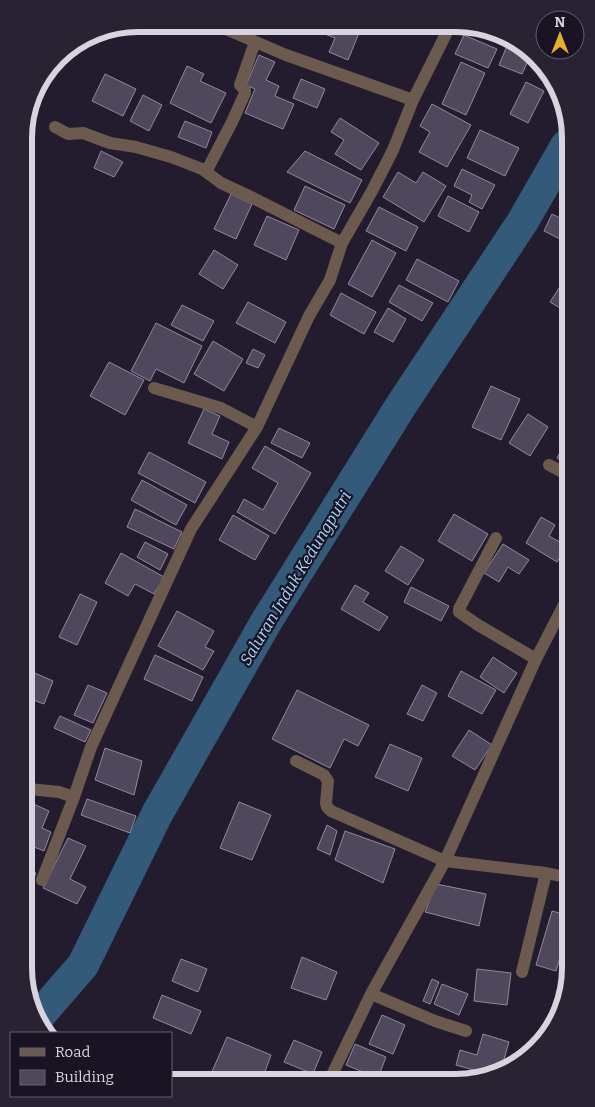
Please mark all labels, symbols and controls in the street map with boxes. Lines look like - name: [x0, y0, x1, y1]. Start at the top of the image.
- north arrow: [535, 10, 585, 60]
- text: N: [555, 14, 566, 31]
- water label: Saluran Induk Kedungputri: [236, 488, 355, 669]
- legend: [10, 1032, 172, 1097]
- text: Road: [55, 1043, 90, 1061]
- text: Building: [55, 1068, 114, 1086]

